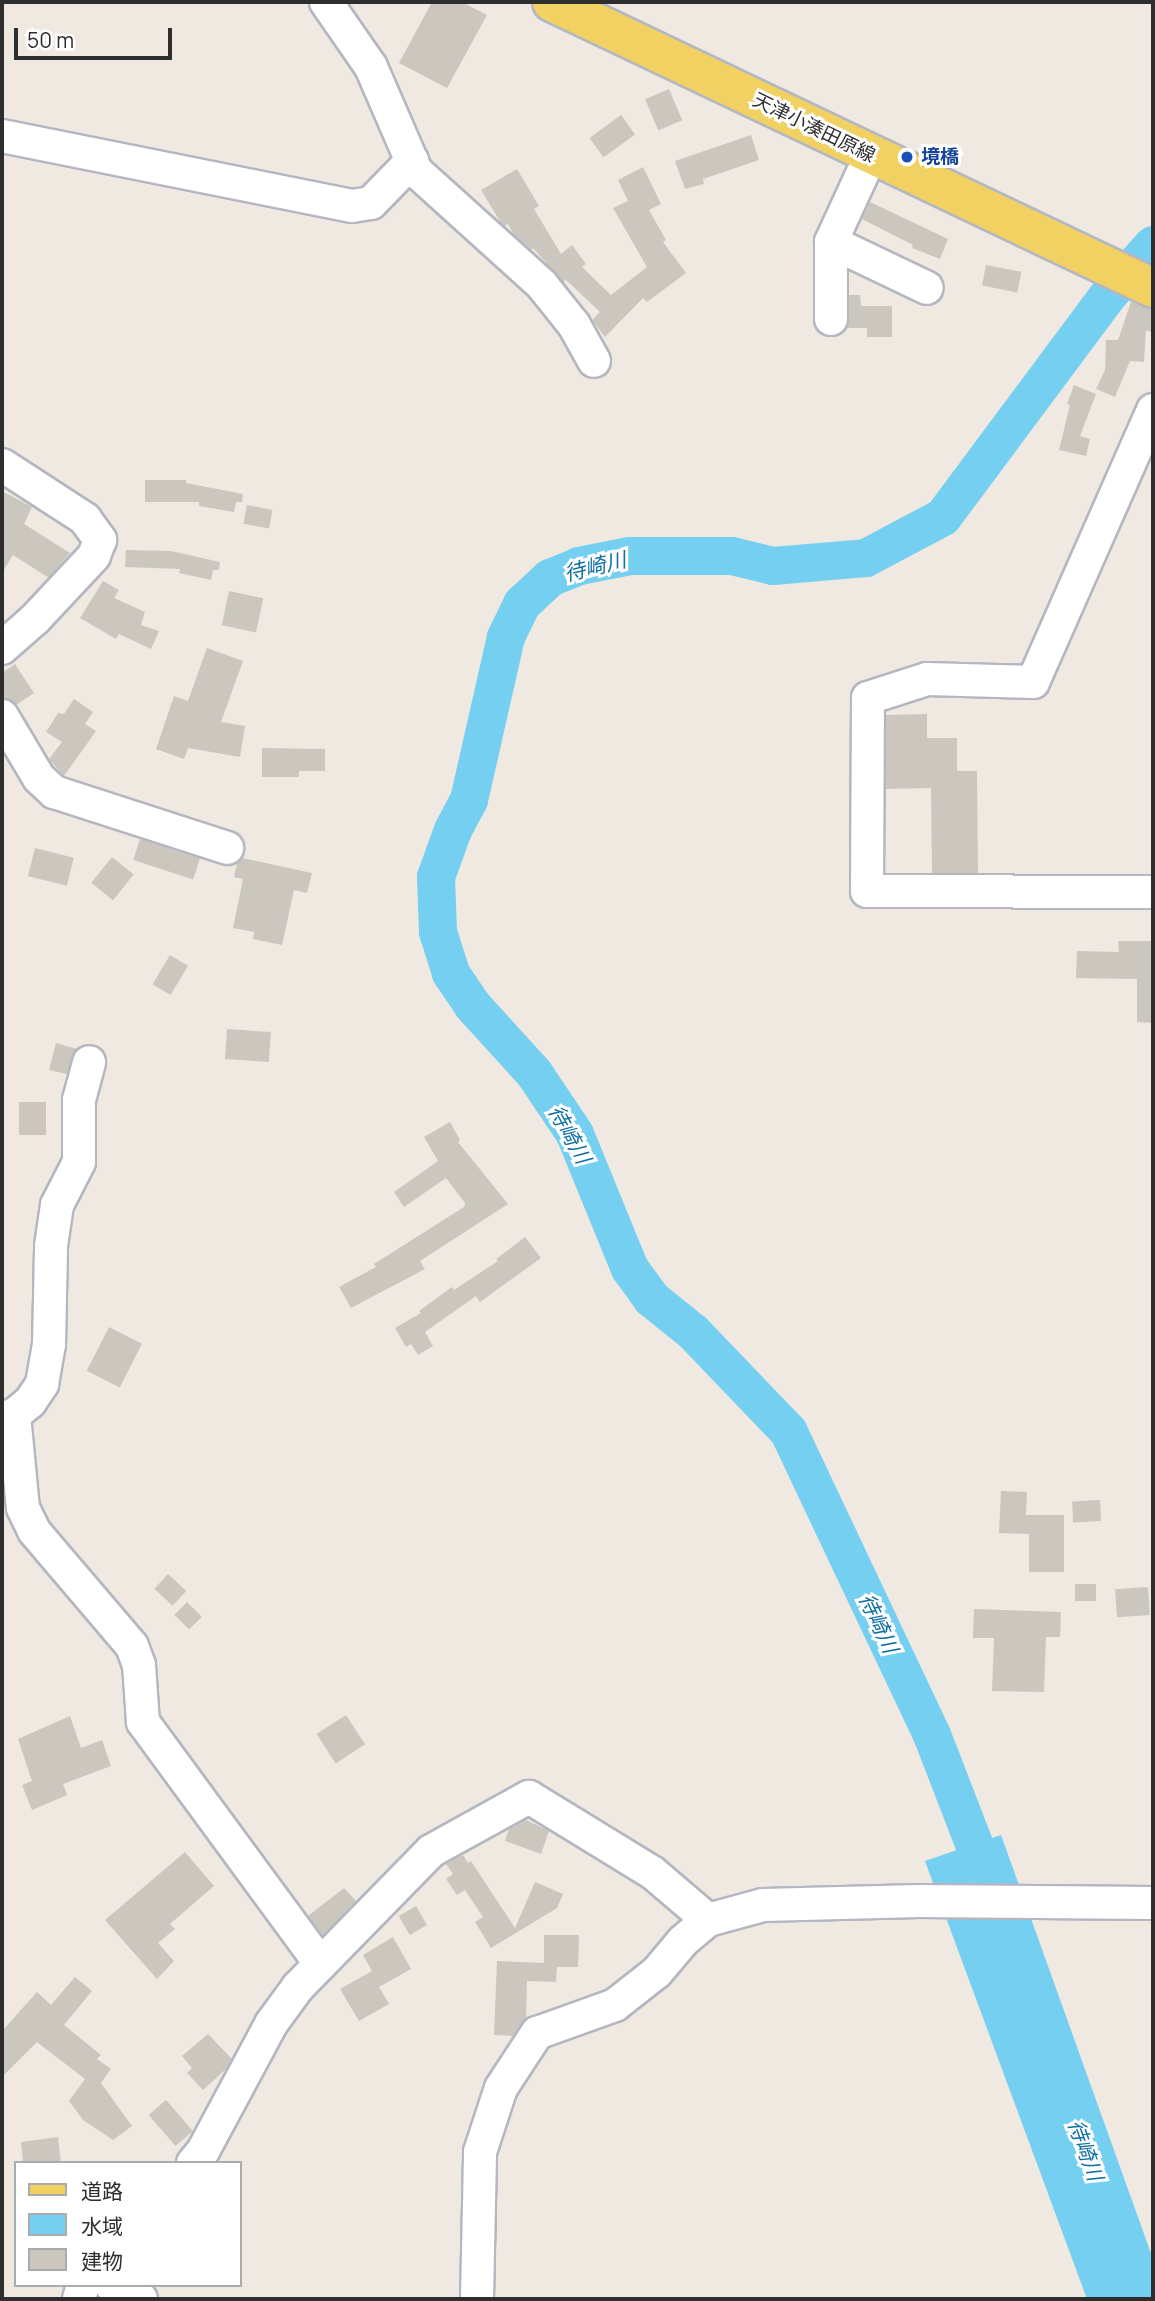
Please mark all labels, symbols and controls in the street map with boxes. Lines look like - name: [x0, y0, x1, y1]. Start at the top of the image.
- scale bar: [18, 14, 175, 58]
- text: 50 m: [27, 26, 74, 54]
- street label: 天津小湊田原線: [749, 89, 879, 167]
- place label: 境橋: [921, 146, 959, 168]
- marker: 境橋: [899, 149, 915, 165]
- water label: 待崎川: [561, 546, 629, 586]
- water label: 待崎川: [544, 1100, 596, 1168]
- water label: 待崎川: [854, 1589, 904, 1657]
- water label: 待崎川: [1063, 2116, 1109, 2184]
- legend: [14, 2161, 242, 2287]
- text: 道路: [81, 2177, 123, 2205]
- text: 水域: [81, 2212, 123, 2240]
- text: 建物: [81, 2247, 123, 2275]

